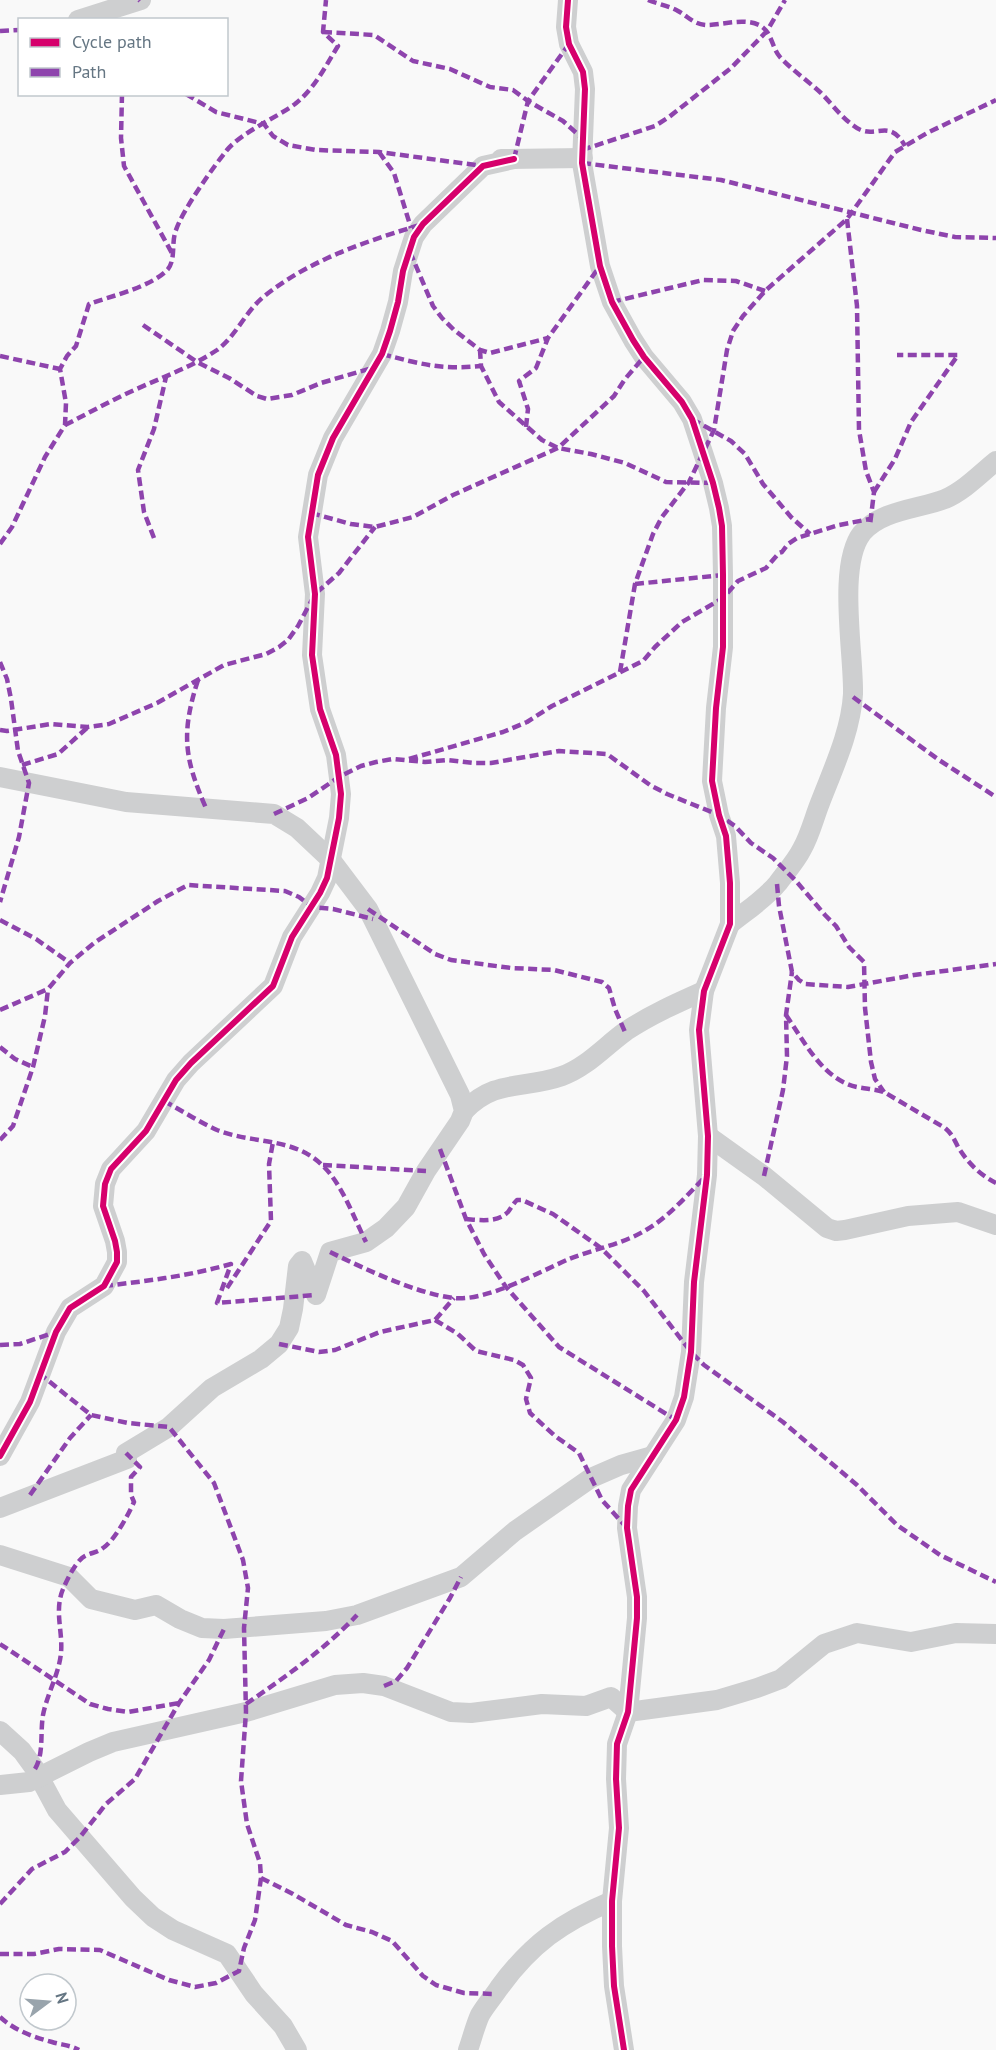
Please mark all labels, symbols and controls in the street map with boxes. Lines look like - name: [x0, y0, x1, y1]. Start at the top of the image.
- legend: [18, 18, 228, 96]
- text: Cycle path: [72, 30, 152, 53]
- text: Path: [72, 60, 106, 83]
- north arrow: [18, 1972, 78, 2032]
- text: N: [51, 1990, 73, 2006]

